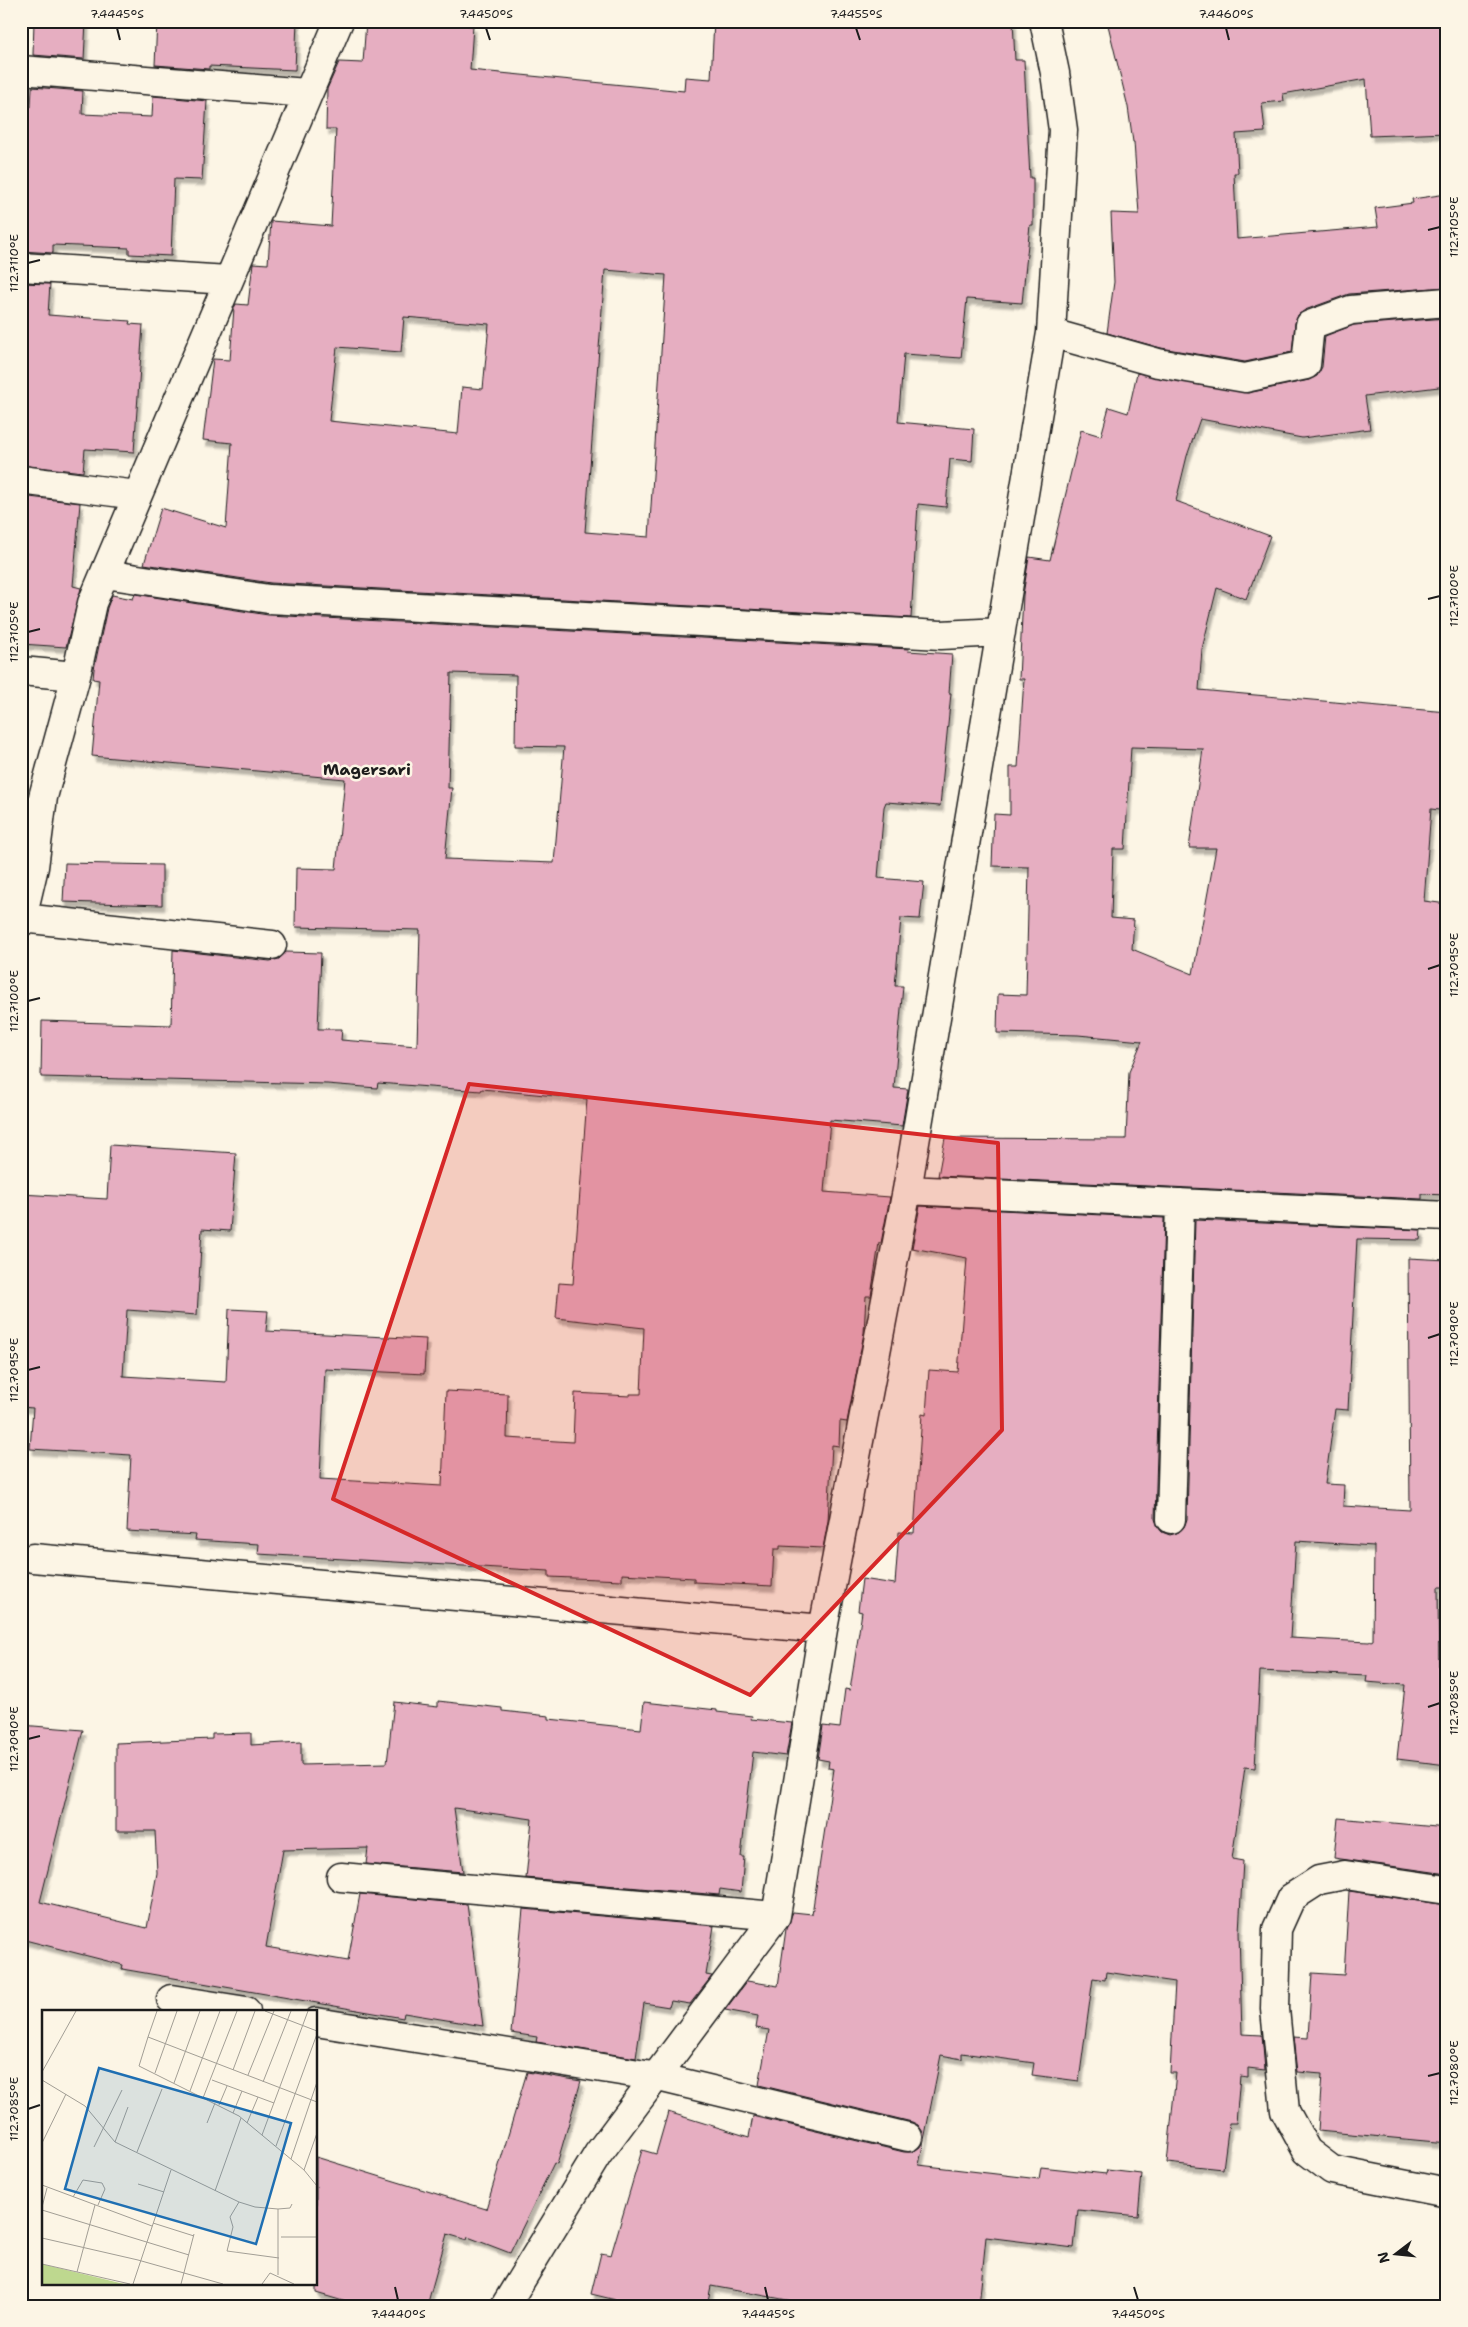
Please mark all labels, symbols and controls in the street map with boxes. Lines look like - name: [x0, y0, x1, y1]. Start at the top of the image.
- text: 7.4445°S: [90, 6, 144, 22]
- text: 7.4450°S: [459, 6, 513, 22]
- text: 7.4455°S: [830, 6, 883, 22]
- text: 7.4460°S: [1198, 6, 1254, 22]
- text: 112.7105°E: [1446, 197, 1462, 257]
- text: 112.7110°E: [6, 234, 22, 292]
- text: 112.7100°E: [1446, 565, 1462, 627]
- text: 112.7105°E: [6, 602, 22, 662]
- district label: Magersari: [323, 759, 411, 780]
- text: 112.7095°E: [1446, 933, 1462, 997]
- text: 112.7100°E: [6, 970, 22, 1032]
- text: 112.7090°E: [1446, 1301, 1462, 1367]
- text: 112.7095°E: [6, 1338, 22, 1402]
- text: 112.7085°E: [1446, 1671, 1462, 1735]
- text: 112.7090°E: [6, 1706, 22, 1772]
- inset map: [42, 2010, 318, 2284]
- text: 112.7080°E: [1446, 2040, 1462, 2106]
- text: 112.7085°E: [6, 2077, 22, 2141]
- north arrow: [1370, 2230, 1420, 2280]
- text: N: [1373, 2250, 1394, 2265]
- text: 7.4440°S: [370, 2306, 426, 2322]
- text: 7.4445°S: [741, 2306, 795, 2322]
- text: 7.4450°S: [1111, 2306, 1165, 2322]

